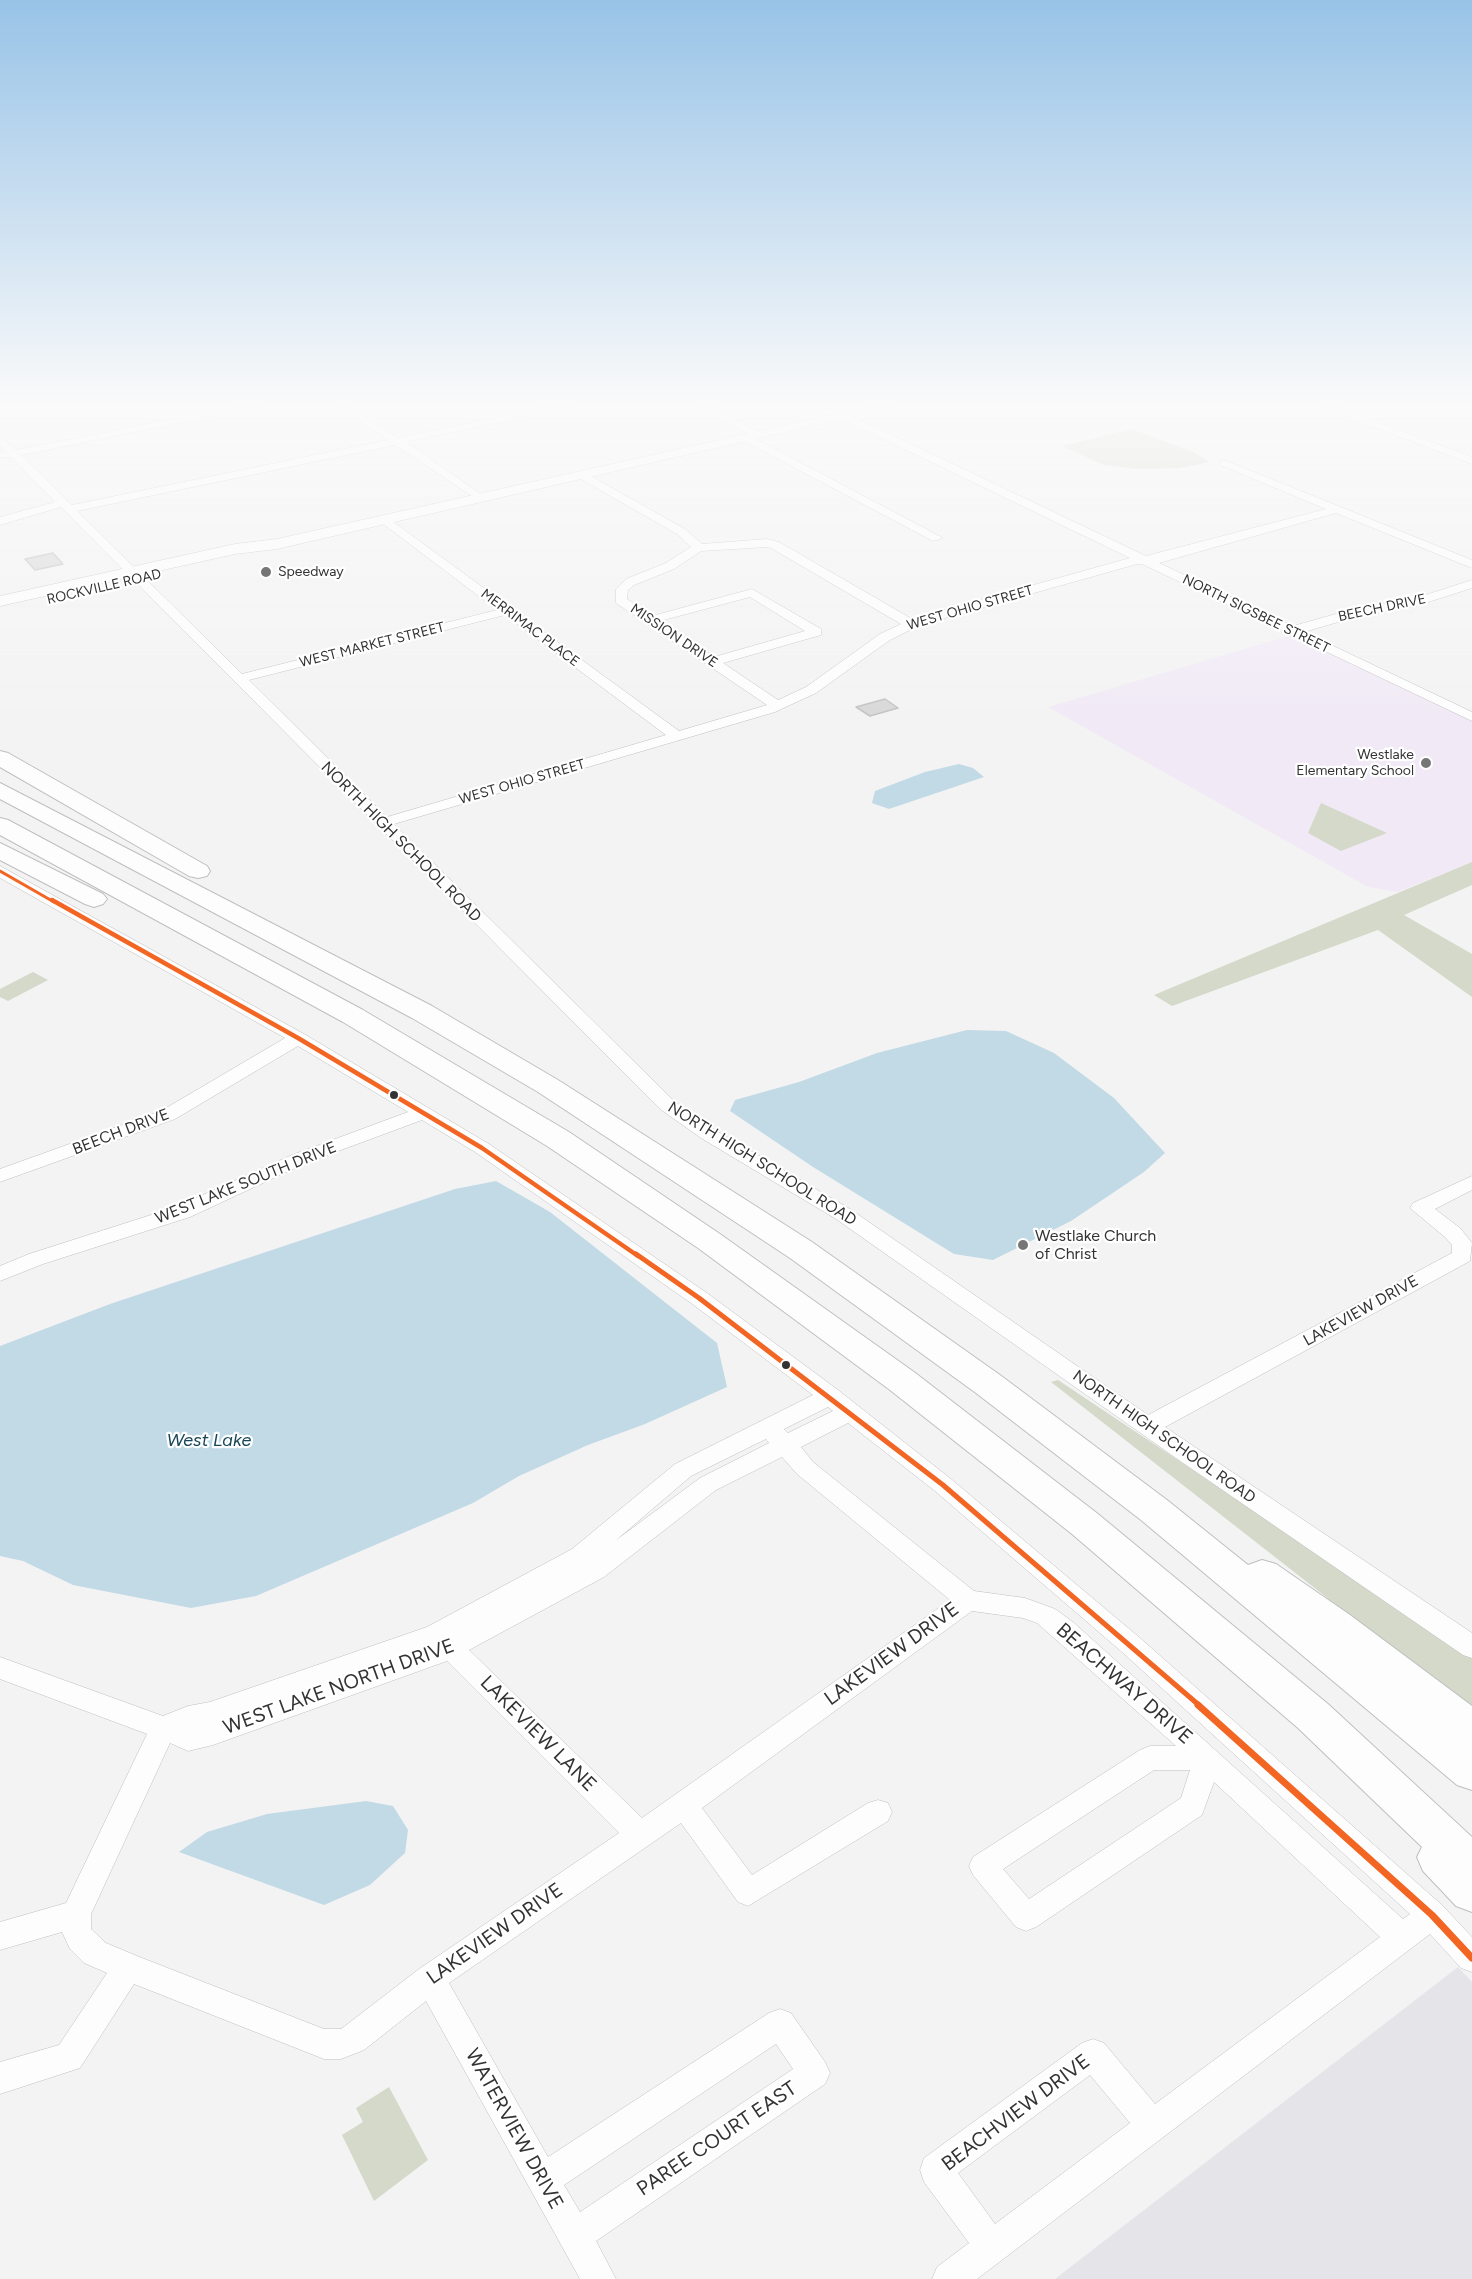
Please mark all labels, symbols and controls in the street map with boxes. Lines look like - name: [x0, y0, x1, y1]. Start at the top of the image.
- place label: Speedway: [278, 564, 344, 580]
- marker: Speedway: [259, 565, 273, 579]
- street label: ROCKVILLE ROAD: [45, 566, 163, 608]
- street label: NORTH SIGSBEE STREET: [1180, 571, 1332, 657]
- street label: WEST OHIO STREET: [905, 582, 1035, 634]
- street label: MERRIMAC PLACE: [477, 585, 583, 671]
- street label: BEECH DRIVE: [1337, 590, 1427, 626]
- street label: MISSION DRIVE: [627, 601, 721, 671]
- street label: WEST MARKET STREET: [298, 619, 446, 671]
- place label: Westlake Elementary School: [1296, 747, 1414, 780]
- street label: WEST OHIO STREET: [457, 756, 587, 808]
- marker: Westlake Elementary School: [1419, 756, 1433, 770]
- street label: NORTH HIGH SCHOOL ROAD: [317, 758, 485, 926]
- unlabelled marker: [388, 1089, 400, 1101]
- street label: NORTH HIGH SCHOOL ROAD: [664, 1098, 860, 1230]
- street label: BEECH DRIVE: [70, 1105, 172, 1159]
- street label: WEST LAKE SOUTH DRIVE: [153, 1138, 339, 1228]
- place label: Westlake Church of Christ: [1035, 1226, 1156, 1264]
- marker: Westlake Church of Christ: [1016, 1238, 1030, 1252]
- street label: LAKEVIEW DRIVE: [1300, 1271, 1422, 1351]
- unlabelled marker: [780, 1359, 792, 1371]
- street label: NORTH HIGH SCHOOL ROAD: [1069, 1366, 1259, 1508]
- water label: West Lake: [167, 1430, 251, 1452]
- street label: LAKEVIEW DRIVE: [820, 1597, 964, 1711]
- street label: BEACHWAY DRIVE: [1051, 1618, 1197, 1750]
- street label: WEST LAKE NORTH DRIVE: [220, 1634, 458, 1740]
- street label: LAKEVIEW LANE: [475, 1671, 601, 1797]
- street label: LAKEVIEW DRIVE: [422, 1878, 568, 1990]
- street label: WATERVIEW DRIVE: [460, 2045, 568, 2213]
- street label: BEACHVIEW DRIVE: [937, 2049, 1095, 2177]
- street label: PAREE COURT EAST: [633, 2077, 801, 2201]

